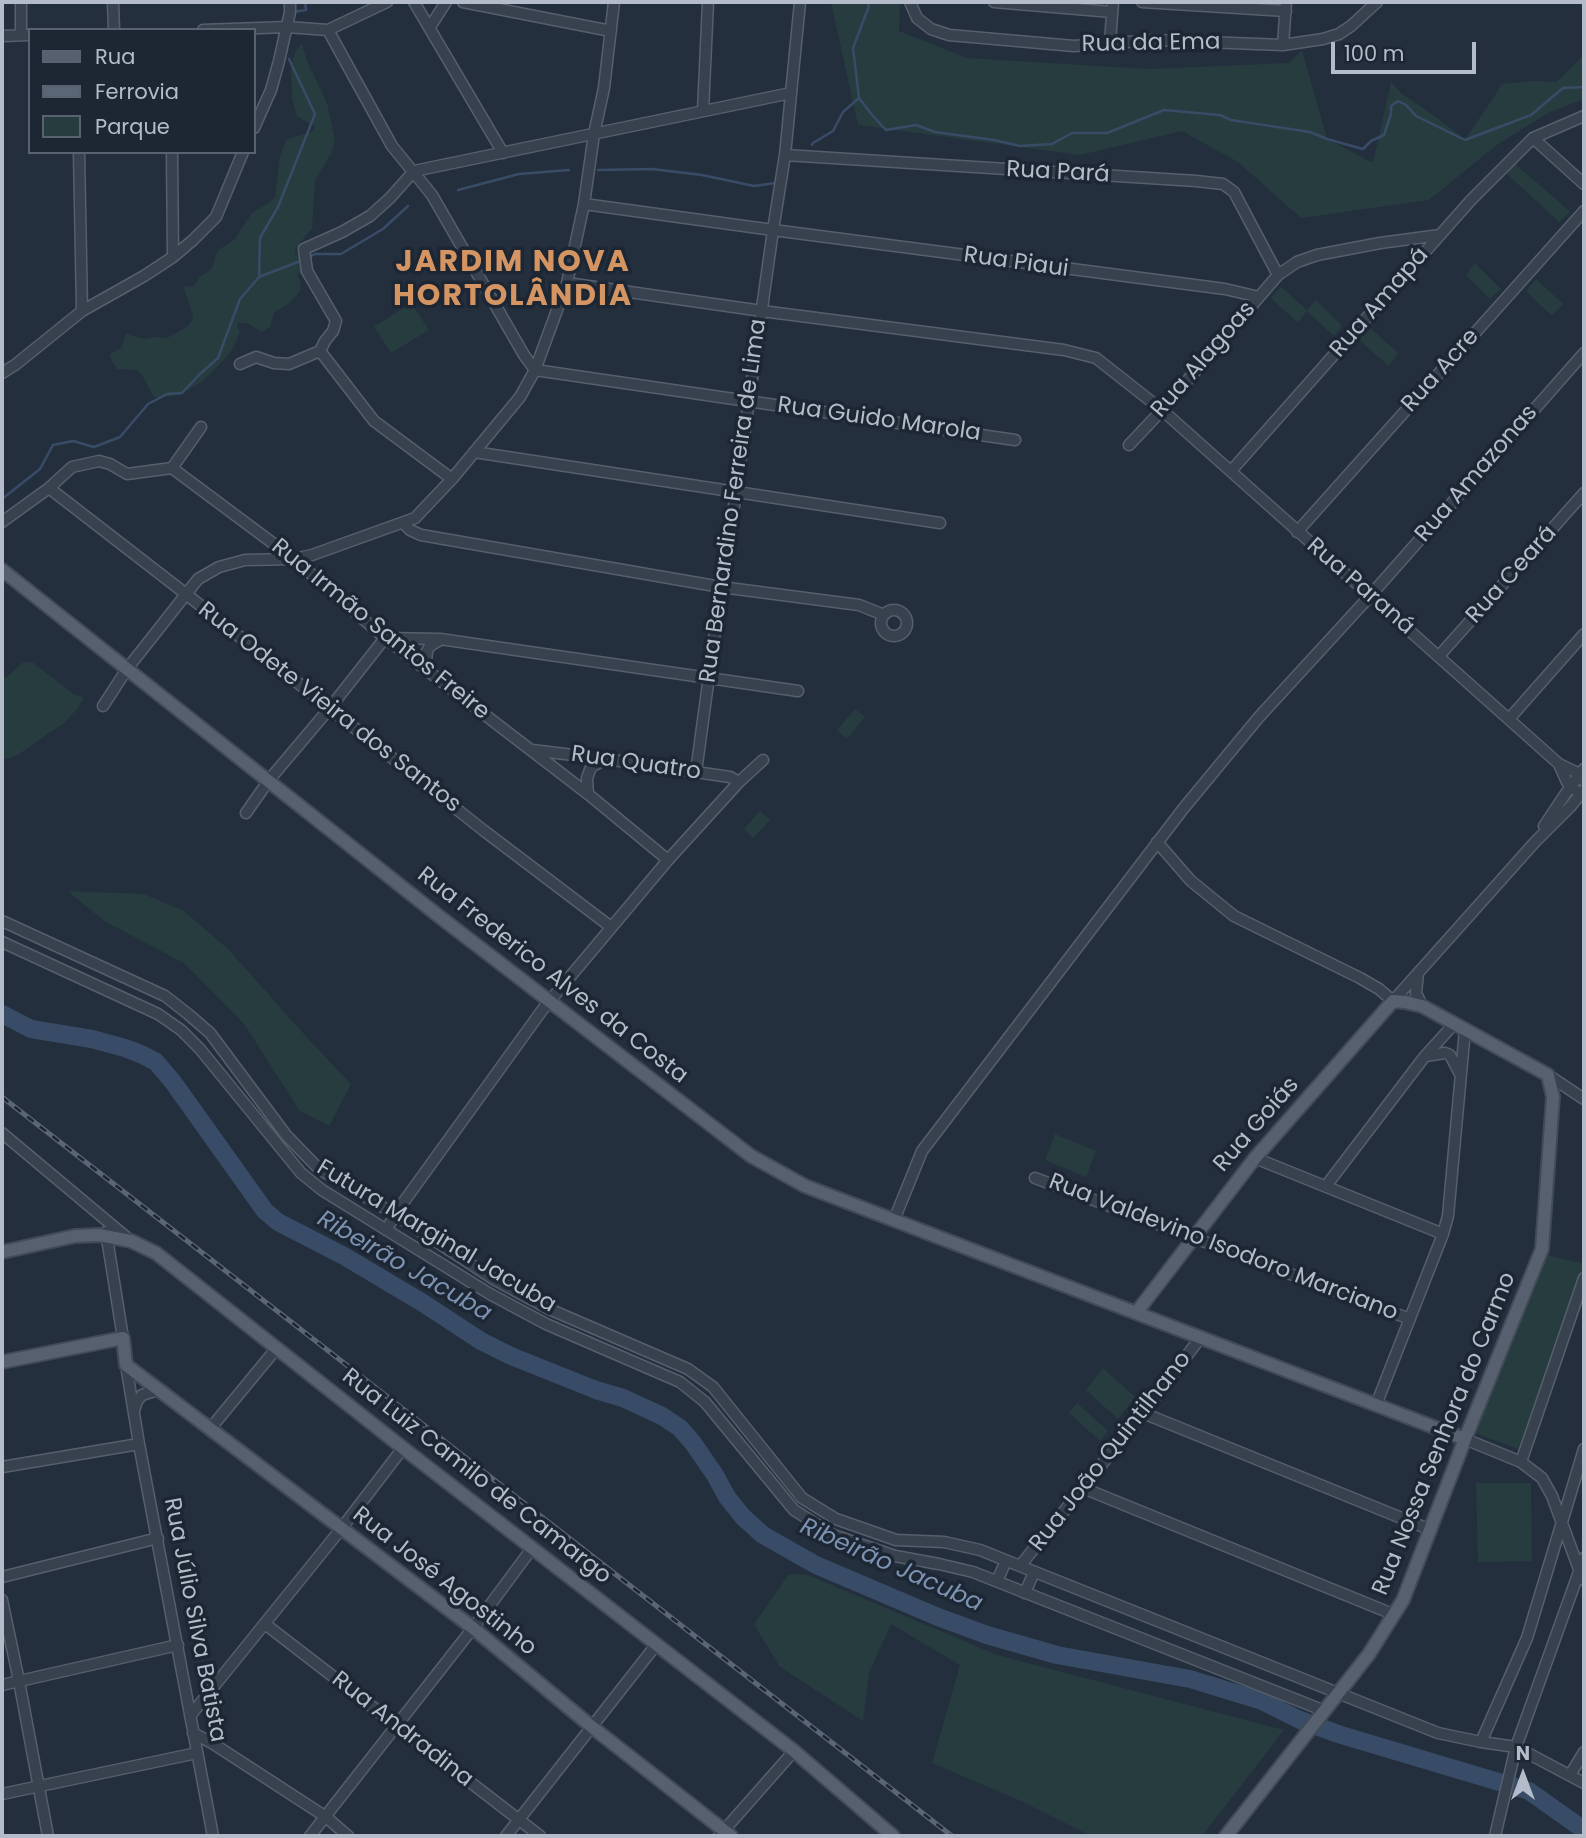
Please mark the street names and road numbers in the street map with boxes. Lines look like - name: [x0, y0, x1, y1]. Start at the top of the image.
- street label: Rua da Ema: [1081, 29, 1221, 59]
- street label: Rua Pará: [1006, 157, 1110, 189]
- street label: Rua Piaui: [962, 242, 1070, 284]
- street label: Rua Amapá: [1325, 243, 1435, 363]
- street label: Rua Alagoas: [1146, 296, 1262, 424]
- street label: Rua Bernardino Ferreira de Lima: [695, 317, 773, 685]
- street label: Rua Acre: [1396, 324, 1486, 418]
- street label: Rua Guido Marola: [776, 392, 982, 448]
- street label: Rua Amazonas: [1410, 400, 1544, 548]
- street label: Rua Ceará: [1461, 520, 1563, 630]
- street label: Rua Irmão Santos Freire: [265, 533, 495, 727]
- street label: Rua Paraná: [1301, 533, 1419, 641]
- street label: Rua Odete Vieira dos Santos: [192, 597, 466, 819]
- street label: Rua Quatro: [569, 741, 703, 787]
- street label: Rua Frederico Alves da Costa: [411, 862, 693, 1090]
- street label: Rua Goiás: [1208, 1072, 1306, 1178]
- street label: Futura Marginal Jacuba: [311, 1155, 561, 1319]
- street label: Rua Valdevino Isodoro Marciano: [1045, 1169, 1401, 1327]
- street label: Rua Nossa Senhora do Carmo: [1367, 1268, 1523, 1600]
- street label: Rua João Quintilhano: [1024, 1346, 1198, 1558]
- street label: Rua Luiz Camilo de Camargo: [336, 1363, 616, 1591]
- street label: Rua Júlio Silva Batista: [157, 1495, 231, 1745]
- street label: Rua José Agostinho: [347, 1502, 541, 1662]
- street label: Rua Andradina: [326, 1666, 478, 1794]

